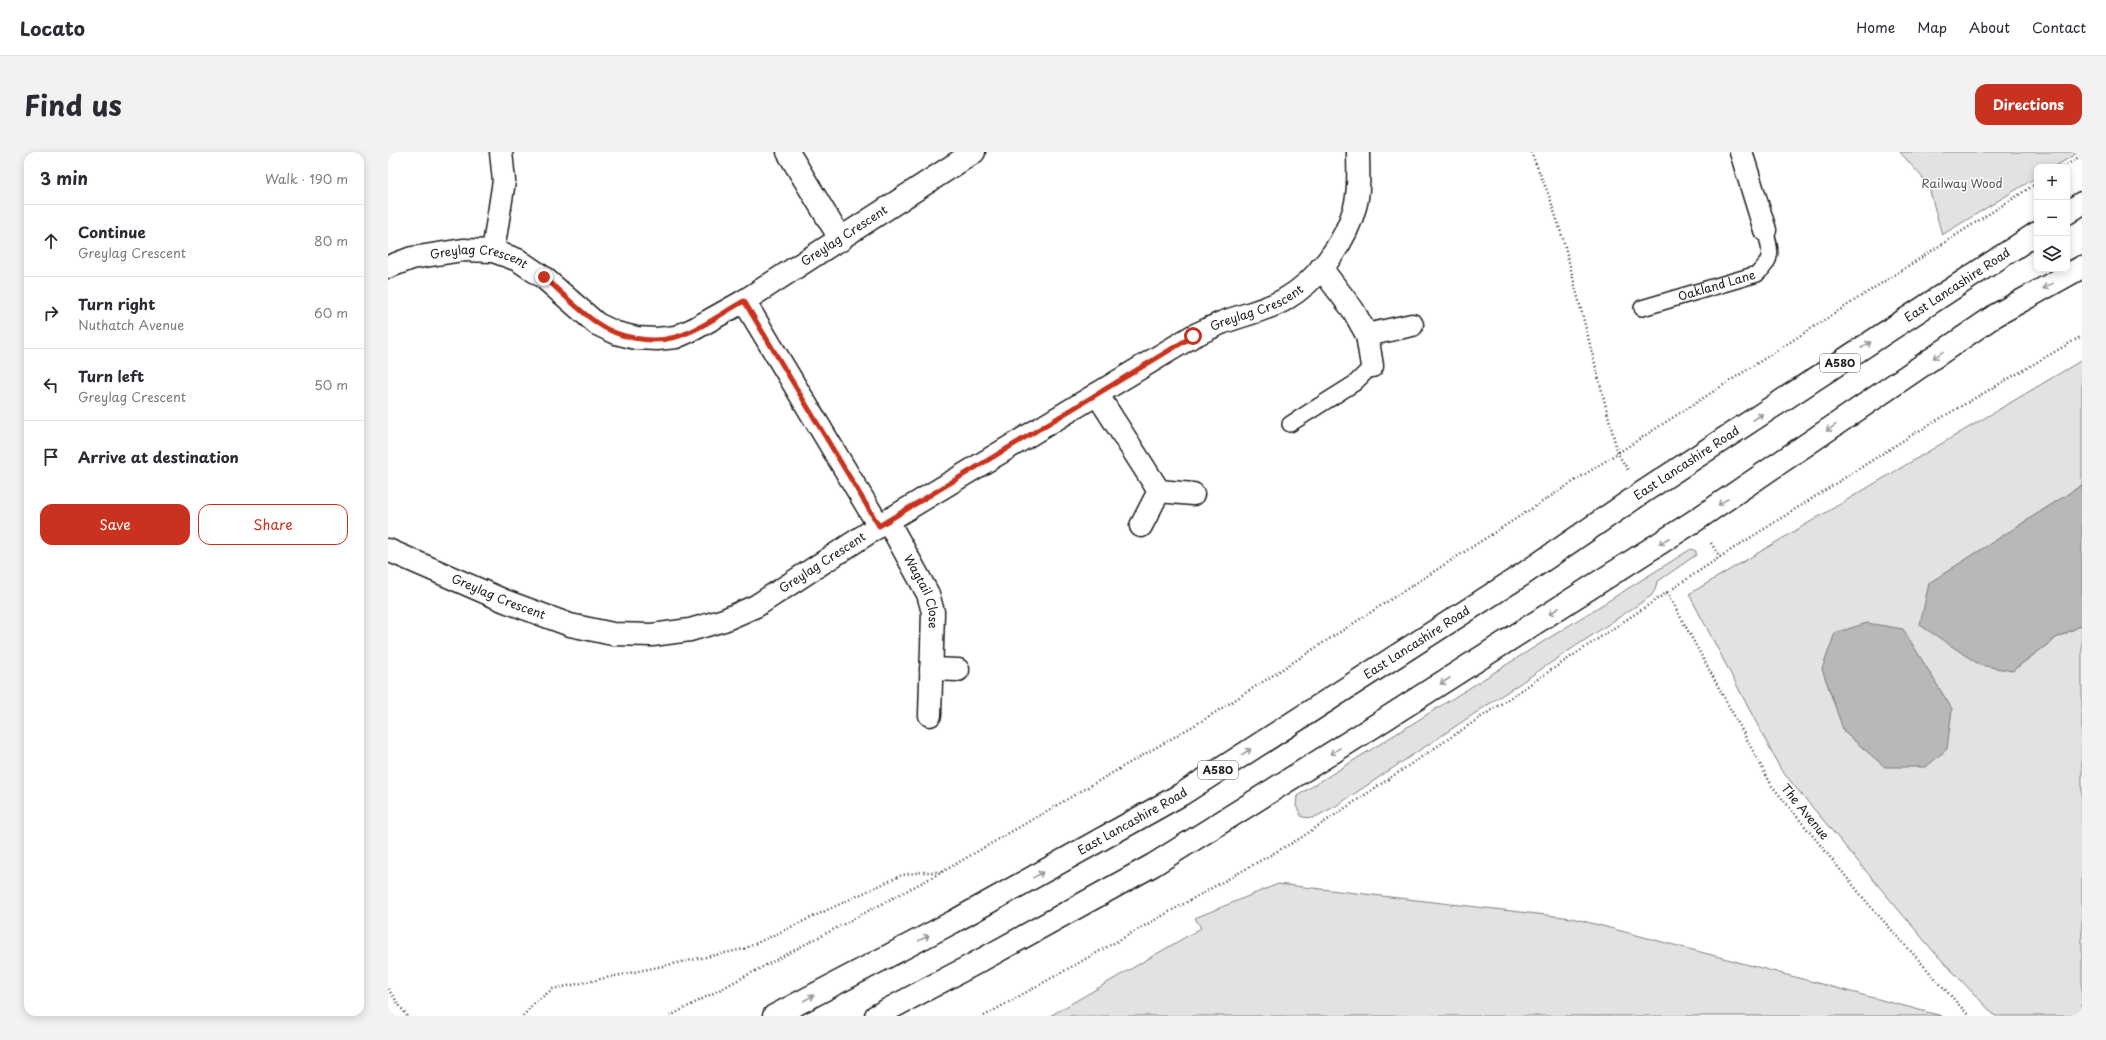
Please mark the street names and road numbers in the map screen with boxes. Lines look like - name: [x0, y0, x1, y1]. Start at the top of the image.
- street label: Greylag Crescent: [797, 200, 891, 270]
- street label: Greylag Crescent: [429, 240, 532, 272]
- street label: East Lancashire Road: [1900, 243, 2013, 326]
- street label: Oakland Lane: [1675, 265, 1758, 305]
- street label: Greylag Crescent: [1207, 280, 1307, 335]
- road number: A580: [1820, 354, 1860, 372]
- street label: East Lancashire Road: [1630, 421, 1743, 504]
- street label: Greylag Crescent: [775, 527, 869, 597]
- street label: Wagtail Close: [900, 551, 943, 629]
- street label: Greylag Crescent: [449, 569, 548, 623]
- street label: East Lancashire Road: [1360, 601, 1473, 683]
- road number: A580: [1198, 761, 1238, 779]
- street label: The Avenue: [1778, 780, 1834, 844]
- street label: East Lancashire Road: [1074, 783, 1191, 859]

